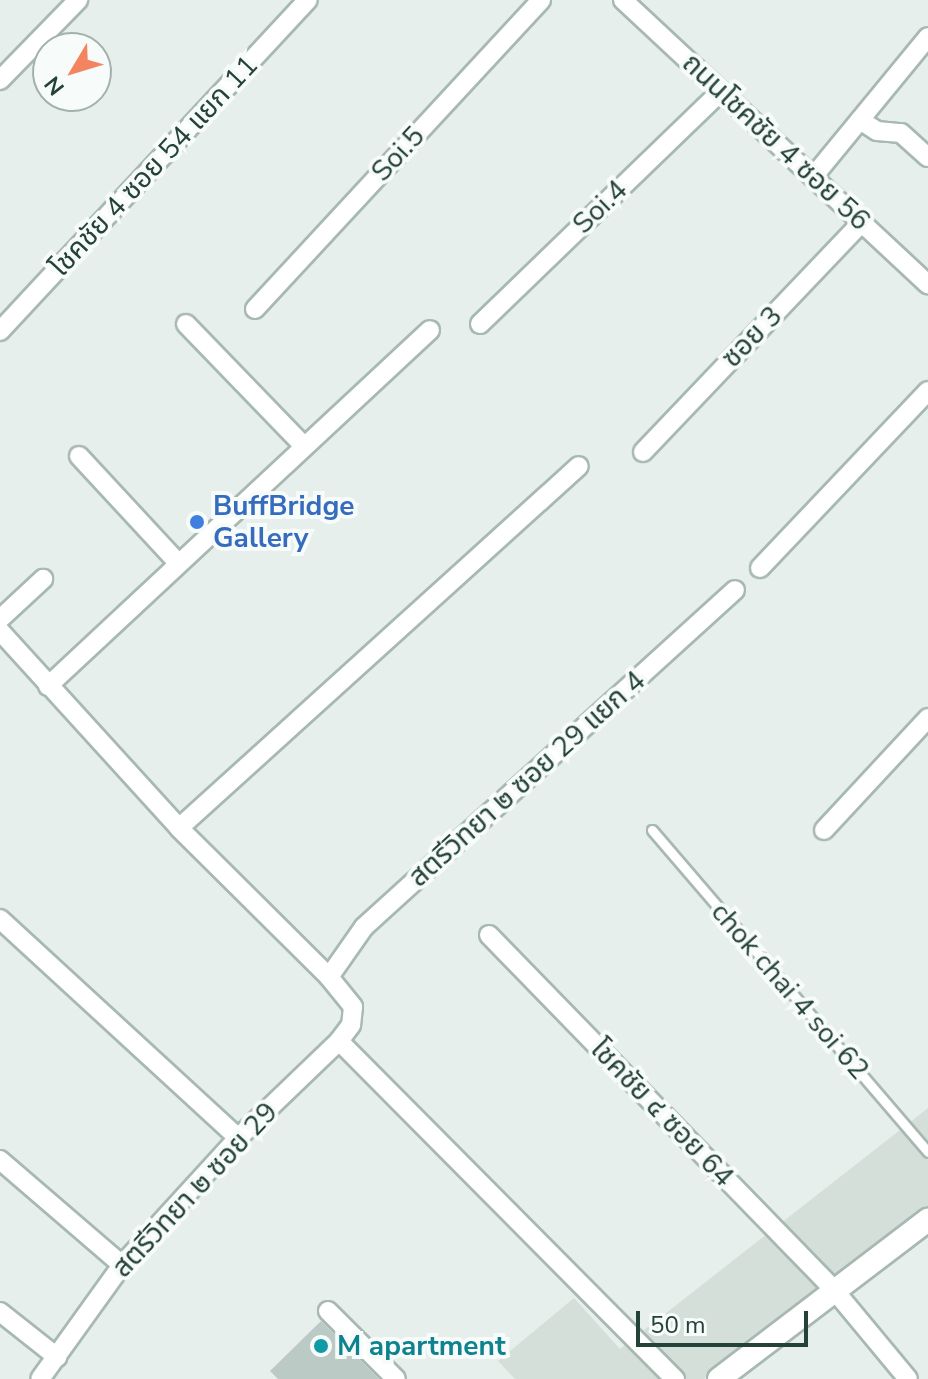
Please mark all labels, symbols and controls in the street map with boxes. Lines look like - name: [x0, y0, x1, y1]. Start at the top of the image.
- north arrow: [32, 32, 112, 112]
- street label: ถนนโชคชัย 4 ซอย 56: [675, 46, 877, 238]
- street label: โชคชัย 4 ซอย 54 แยก 11: [43, 49, 265, 283]
- text: N: [38, 70, 72, 101]
- street label: Soi.5: [364, 120, 432, 188]
- street label: Soi.4: [566, 173, 634, 241]
- street label: ซอย 3: [715, 299, 789, 375]
- place label: BuffBridge Gallery: [213, 489, 354, 555]
- marker: BuffBridge Gallery: [188, 513, 206, 531]
- street label: สตรีวิทยา ๒ ซอย 29 แยก 4: [402, 664, 652, 894]
- street label: chok chai 4 soi 62: [704, 896, 876, 1086]
- street label: โชคชัย ๔ ซอย 64: [583, 1032, 741, 1194]
- street label: สตรีวิทยา ๒ ซอย 29: [105, 1096, 285, 1284]
- scale bar: [640, 1295, 812, 1345]
- text: 50 m: [650, 1309, 706, 1341]
- place label: M apartment: [337, 1329, 506, 1363]
- marker: M apartment: [312, 1337, 330, 1355]

